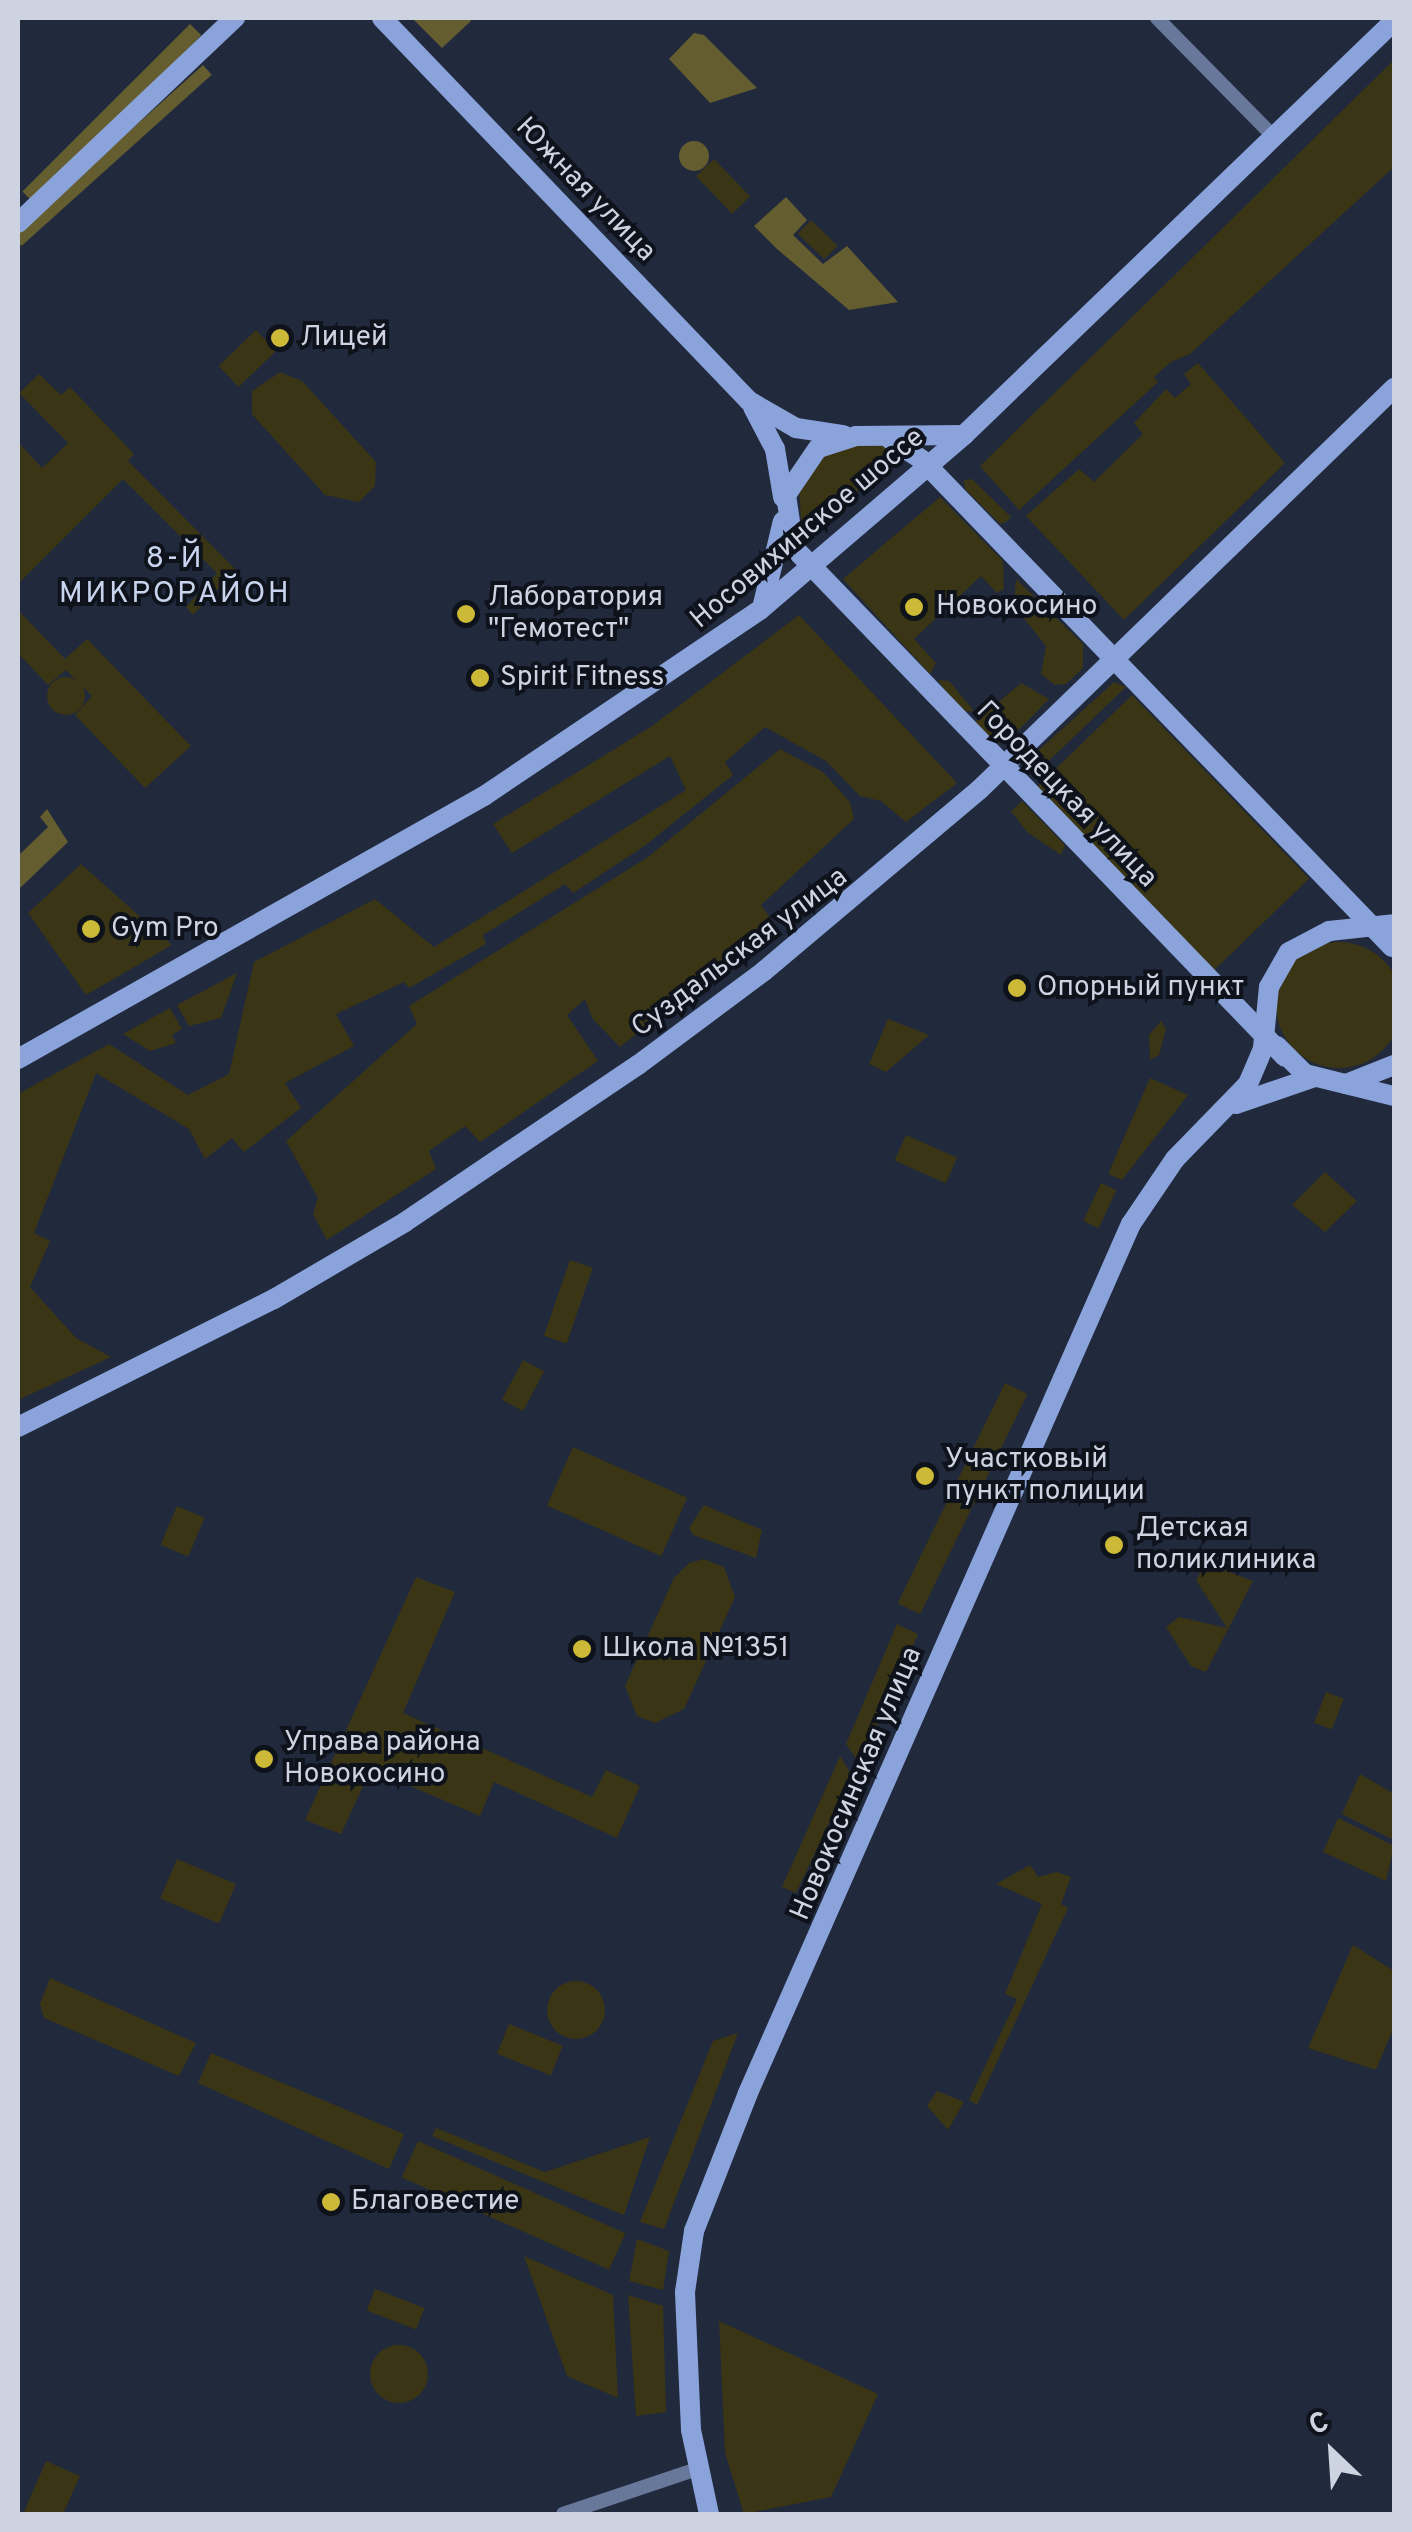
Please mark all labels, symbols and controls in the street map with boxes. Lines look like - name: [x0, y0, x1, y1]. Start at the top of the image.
- street label: Южная улица: [508, 111, 662, 269]
- place label: Лицей: [300, 321, 387, 355]
- marker: Лицей: [269, 327, 291, 349]
- street label: Носовихинское шоссе: [684, 421, 932, 637]
- district label: 8-Й МИКРОРАЙОН: [59, 542, 291, 612]
- place label: Лаборатория "Гемотест": [488, 581, 663, 647]
- place label: Новокосино: [936, 590, 1097, 624]
- marker: Новокосино: [901, 594, 927, 620]
- marker: Лаборатория "Гемотест": [453, 601, 479, 627]
- place label: Spirit Fitness: [500, 661, 664, 695]
- marker: Spirit Fitness: [469, 667, 491, 689]
- street label: Городецкая улица: [968, 695, 1164, 895]
- street label: Суздальская улица: [625, 861, 855, 1045]
- place label: Gym Pro: [111, 912, 219, 946]
- marker: Gym Pro: [80, 918, 102, 940]
- place label: Опорный пункт: [1037, 971, 1244, 1005]
- marker: Опорный пункт: [1006, 977, 1028, 999]
- place label: Участковый пункт полиции: [945, 1443, 1145, 1509]
- marker: Участковый пункт полиции: [914, 1465, 936, 1487]
- place label: Детская поликлиника: [1136, 1512, 1316, 1578]
- marker: Детская поликлиника: [1101, 1532, 1127, 1558]
- place label: Школа №1351: [602, 1632, 789, 1666]
- marker: Школа №1351: [571, 1638, 593, 1660]
- street label: Новокосинская улица: [784, 1642, 930, 1926]
- place label: Управа района Новокосино: [284, 1726, 481, 1792]
- marker: Управа района Новокосино: [253, 1748, 275, 1770]
- place label: Благовестие: [351, 2185, 519, 2219]
- marker: Благовестие: [320, 2191, 342, 2213]
- north arrow: [1282, 2402, 1382, 2502]
- text: С: [1304, 2405, 1335, 2445]

